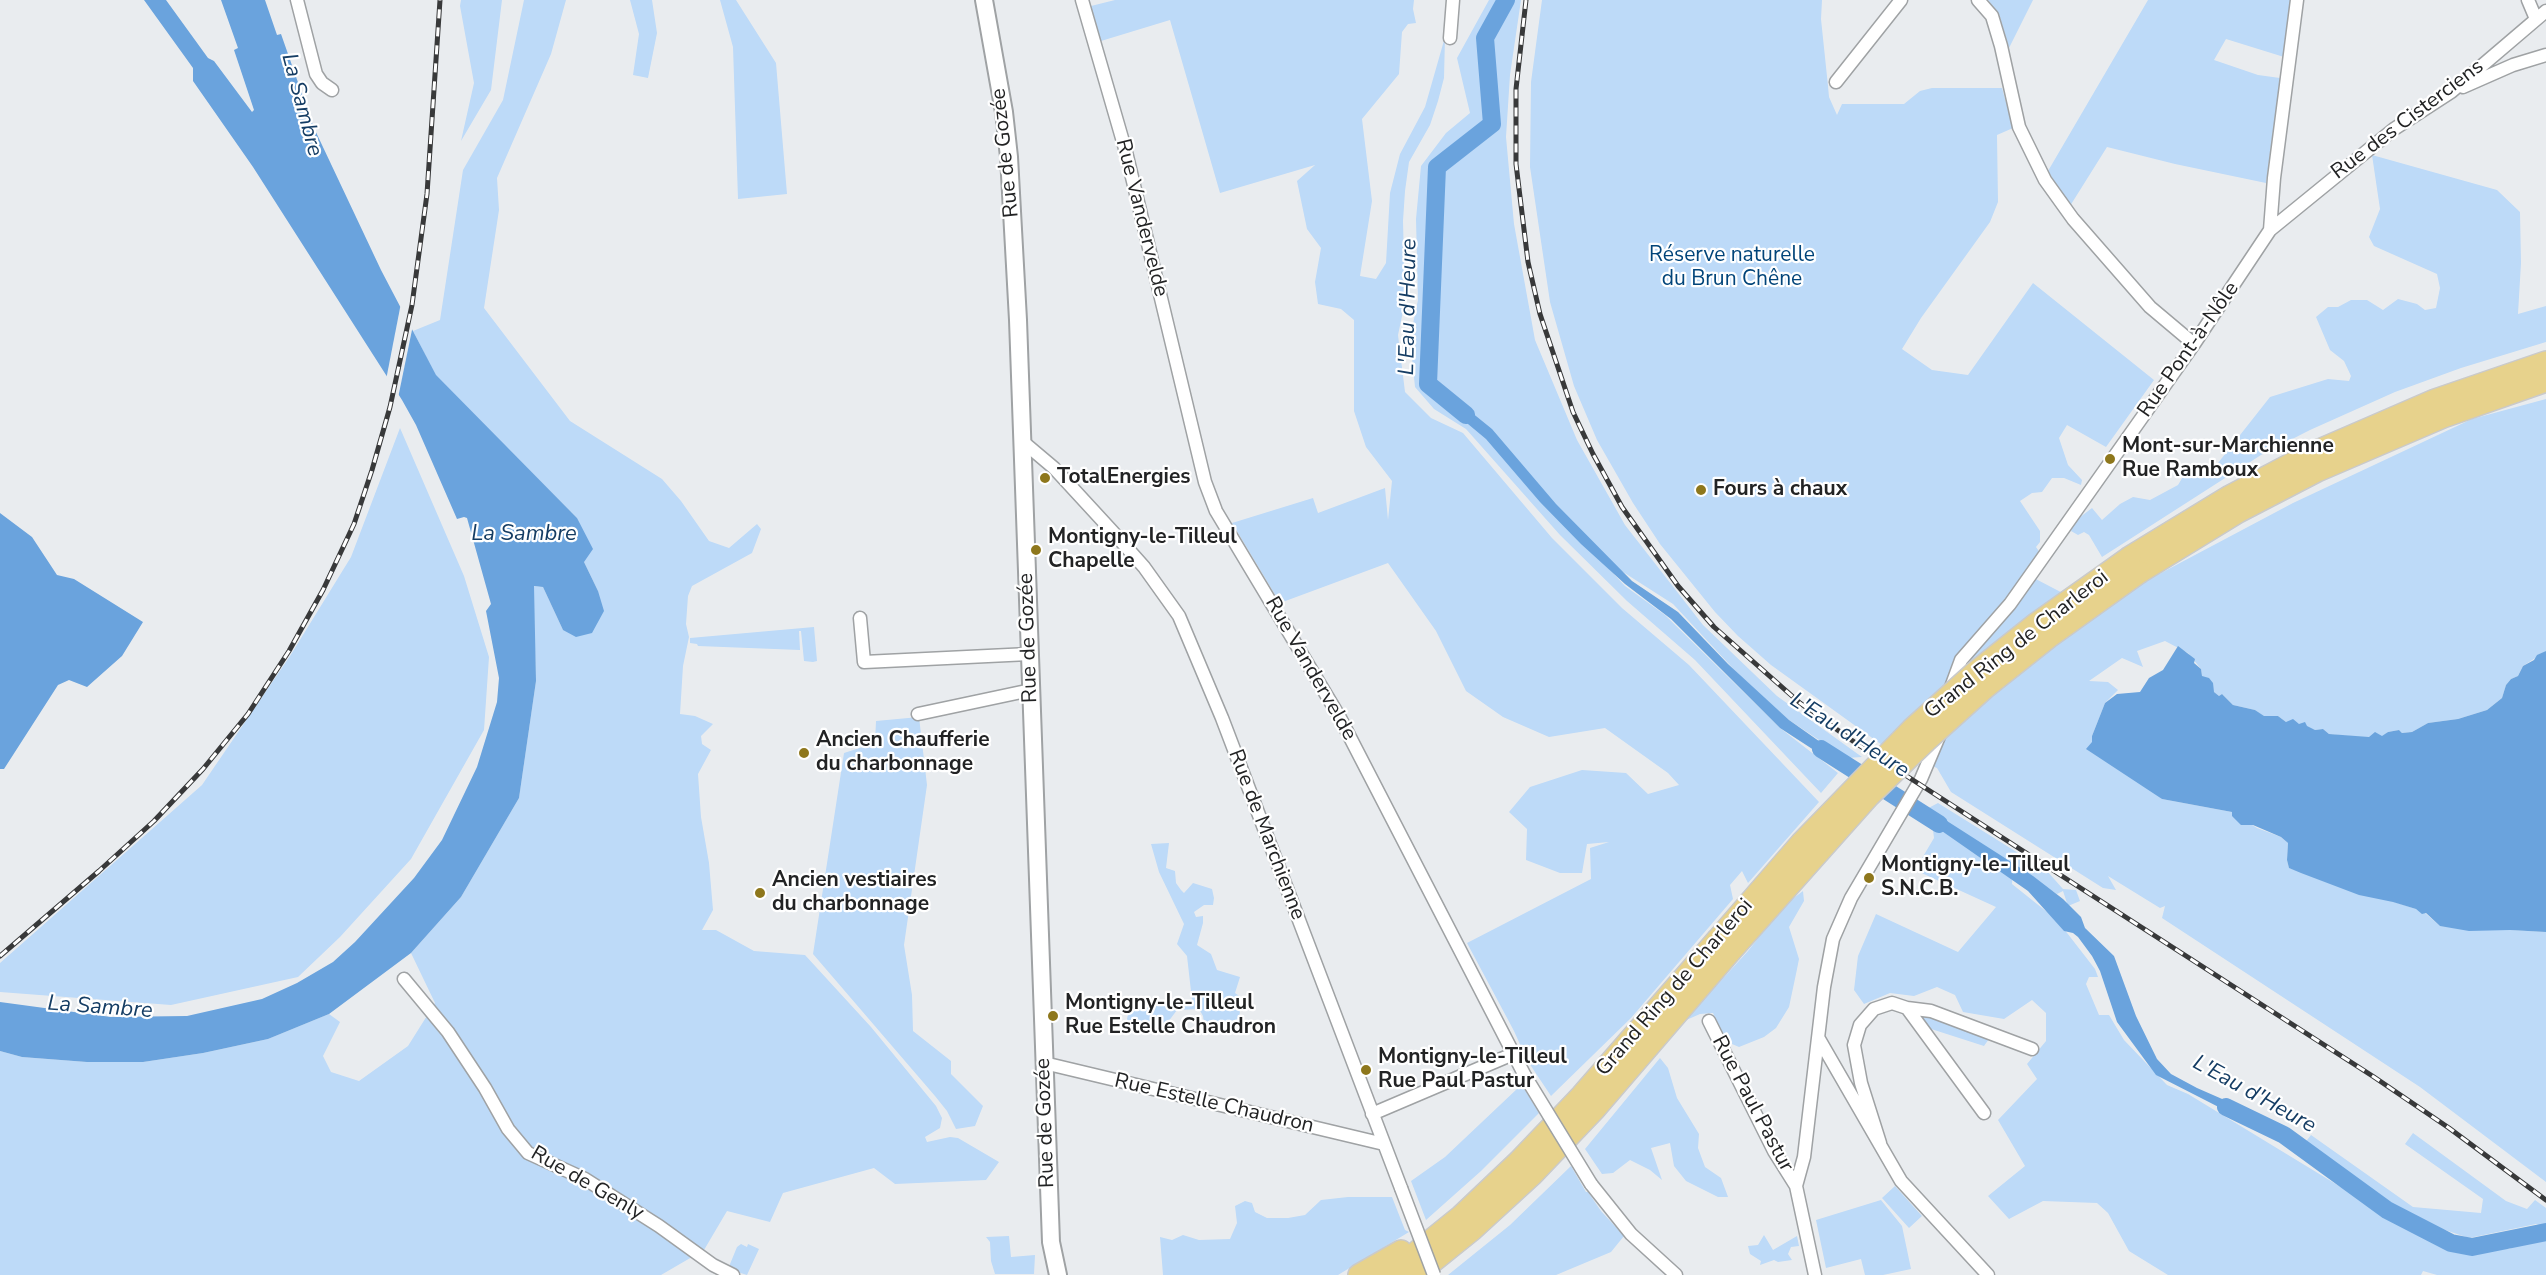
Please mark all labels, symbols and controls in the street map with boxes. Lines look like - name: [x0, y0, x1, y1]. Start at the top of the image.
- water label: La Sambre: [275, 51, 327, 159]
- street label: Rue des Cisterciens: [2327, 55, 2489, 185]
- street label: Rue de Gozée: [987, 87, 1025, 219]
- street label: Rue Vandervelde: [1109, 137, 1173, 299]
- water label: L'Eau d'Heure: [1395, 238, 1423, 376]
- park label: Réserve naturelle du Brun Chêne: [1649, 243, 1815, 293]
- street label: Rue Pont-à-Nôle: [2133, 277, 2245, 423]
- place label: Mont-sur-Marchienne Rue Ramboux: [2122, 434, 2334, 484]
- marker: Mont-sur-Marchienne Rue Ramboux: [2103, 452, 2117, 466]
- place label: TotalEnergies: [1057, 465, 1191, 491]
- marker: TotalEnergies: [1038, 471, 1052, 485]
- place label: Fours à chaux: [1713, 477, 1847, 503]
- marker: Fours à chaux: [1694, 483, 1708, 497]
- water label: La Sambre: [471, 522, 577, 548]
- place label: Montigny-le-Tilleul Chapelle: [1048, 525, 1237, 575]
- marker: Montigny-le-Tilleul Chapelle: [1029, 543, 1043, 557]
- street label: Grand Ring de Charleroi: [1920, 565, 2114, 725]
- street label: Rue de Gozée: [1014, 573, 1044, 703]
- street label: Rue Vandervelde: [1259, 593, 1361, 745]
- water label: L'Eau d'Heure: [1784, 688, 1914, 784]
- place label: Ancien Chaufferie du charbonnage: [816, 728, 990, 778]
- marker: Ancien Chaufferie du charbonnage: [797, 746, 811, 760]
- street label: Rue de Marchienne: [1222, 746, 1310, 924]
- place label: Montigny-le-Tilleul S.N.C.B.: [1881, 853, 2070, 903]
- place label: Ancien vestiaires du charbonnage: [772, 868, 937, 918]
- marker: Montigny-le-Tilleul S.N.C.B.: [1862, 871, 1876, 885]
- marker: Ancien vestiaires du charbonnage: [753, 886, 767, 900]
- street label: Grand Ring de Charleroi: [1591, 894, 1759, 1082]
- water label: La Sambre: [46, 991, 154, 1025]
- place label: Montigny-le-Tilleul Rue Estelle Chaudron: [1065, 991, 1276, 1041]
- marker: Montigny-le-Tilleul Rue Estelle Chaudron: [1046, 1009, 1060, 1023]
- street label: Rue Paul Pastur: [1706, 1032, 1798, 1176]
- place label: Montigny-le-Tilleul Rue Paul Pastur: [1378, 1045, 1567, 1095]
- water label: L'Eau d'Heure: [2188, 1050, 2320, 1140]
- street label: Rue de Gozée: [1031, 1058, 1061, 1188]
- marker: Montigny-le-Tilleul Rue Paul Pastur: [1359, 1063, 1373, 1077]
- street label: Rue Estelle Chaudron: [1112, 1069, 1316, 1139]
- street label: Rue de Genly: [526, 1142, 648, 1226]

